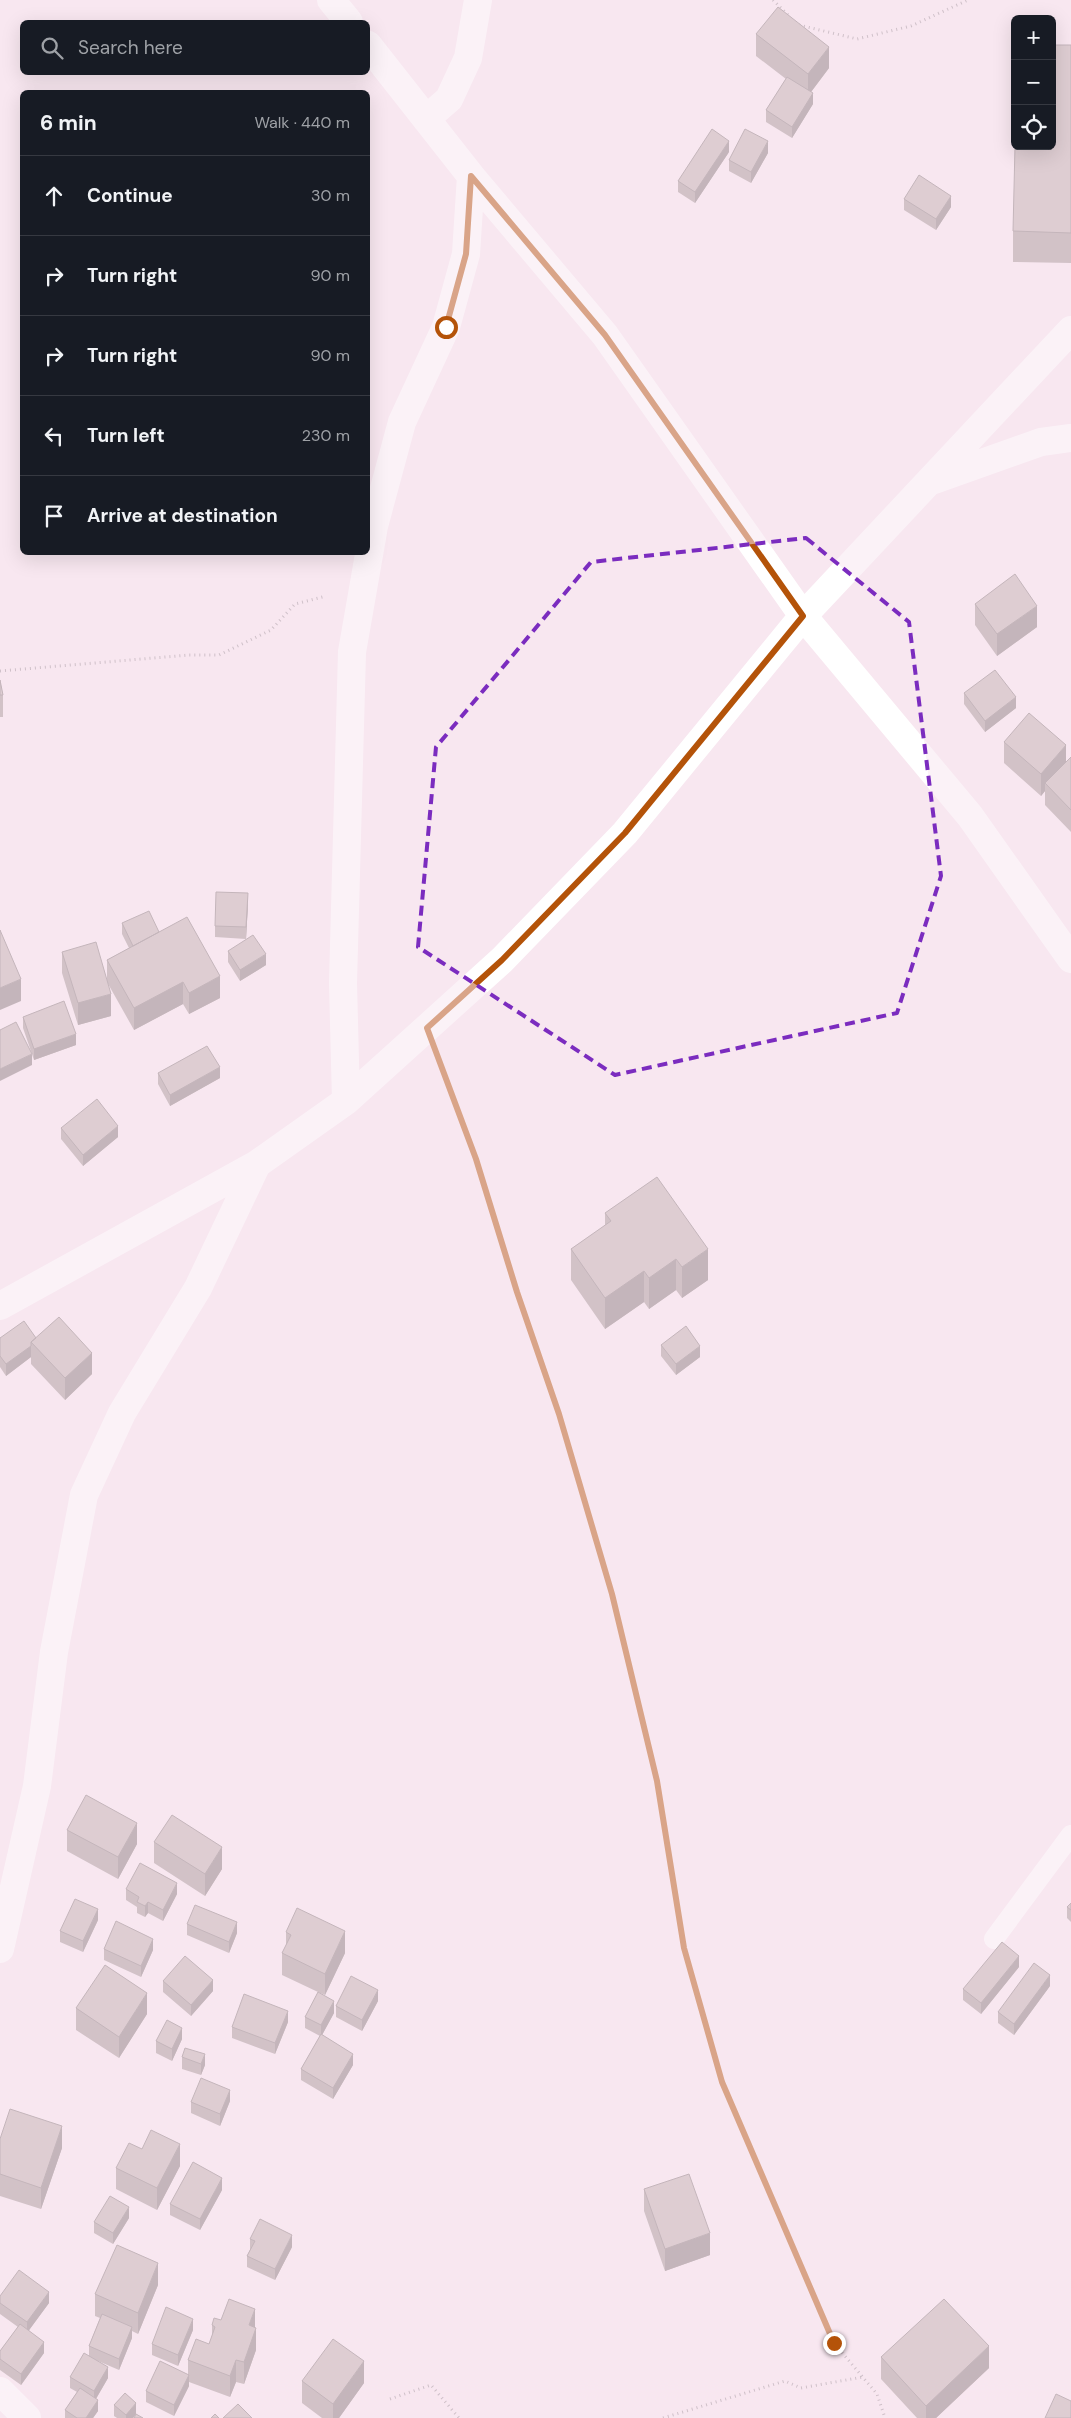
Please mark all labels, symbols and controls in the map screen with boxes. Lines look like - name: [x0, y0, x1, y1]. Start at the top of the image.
- map controls: [1011, 15, 1056, 150]
- button: +: [1011, 15, 1056, 60]
- search box: [20, 20, 370, 75]
- icon: search: [38, 34, 66, 62]
- text: Search here: [78, 35, 183, 60]
- button: −: [1011, 60, 1056, 105]
- button: locate: [1011, 105, 1056, 150]
- text: 6 min: [40, 109, 97, 137]
- text: Walk · 440 m: [254, 112, 350, 133]
- icon: ahead: [40, 182, 68, 210]
- text: Continue: [87, 183, 173, 208]
- text: 30 m: [311, 185, 350, 206]
- icon: right: [40, 262, 68, 290]
- text: Turn right: [87, 263, 177, 288]
- text: 90 m: [310, 265, 350, 286]
- route start: [435, 316, 458, 339]
- icon: right: [40, 342, 68, 370]
- text: Turn right: [87, 343, 177, 368]
- text: 90 m: [310, 345, 350, 366]
- icon: left: [40, 422, 68, 450]
- text: Turn left: [87, 423, 165, 448]
- text: 230 m: [302, 425, 350, 446]
- icon: arrive: [40, 502, 68, 530]
- text: Arrive at destination: [87, 503, 278, 528]
- route end: [823, 2332, 846, 2355]

